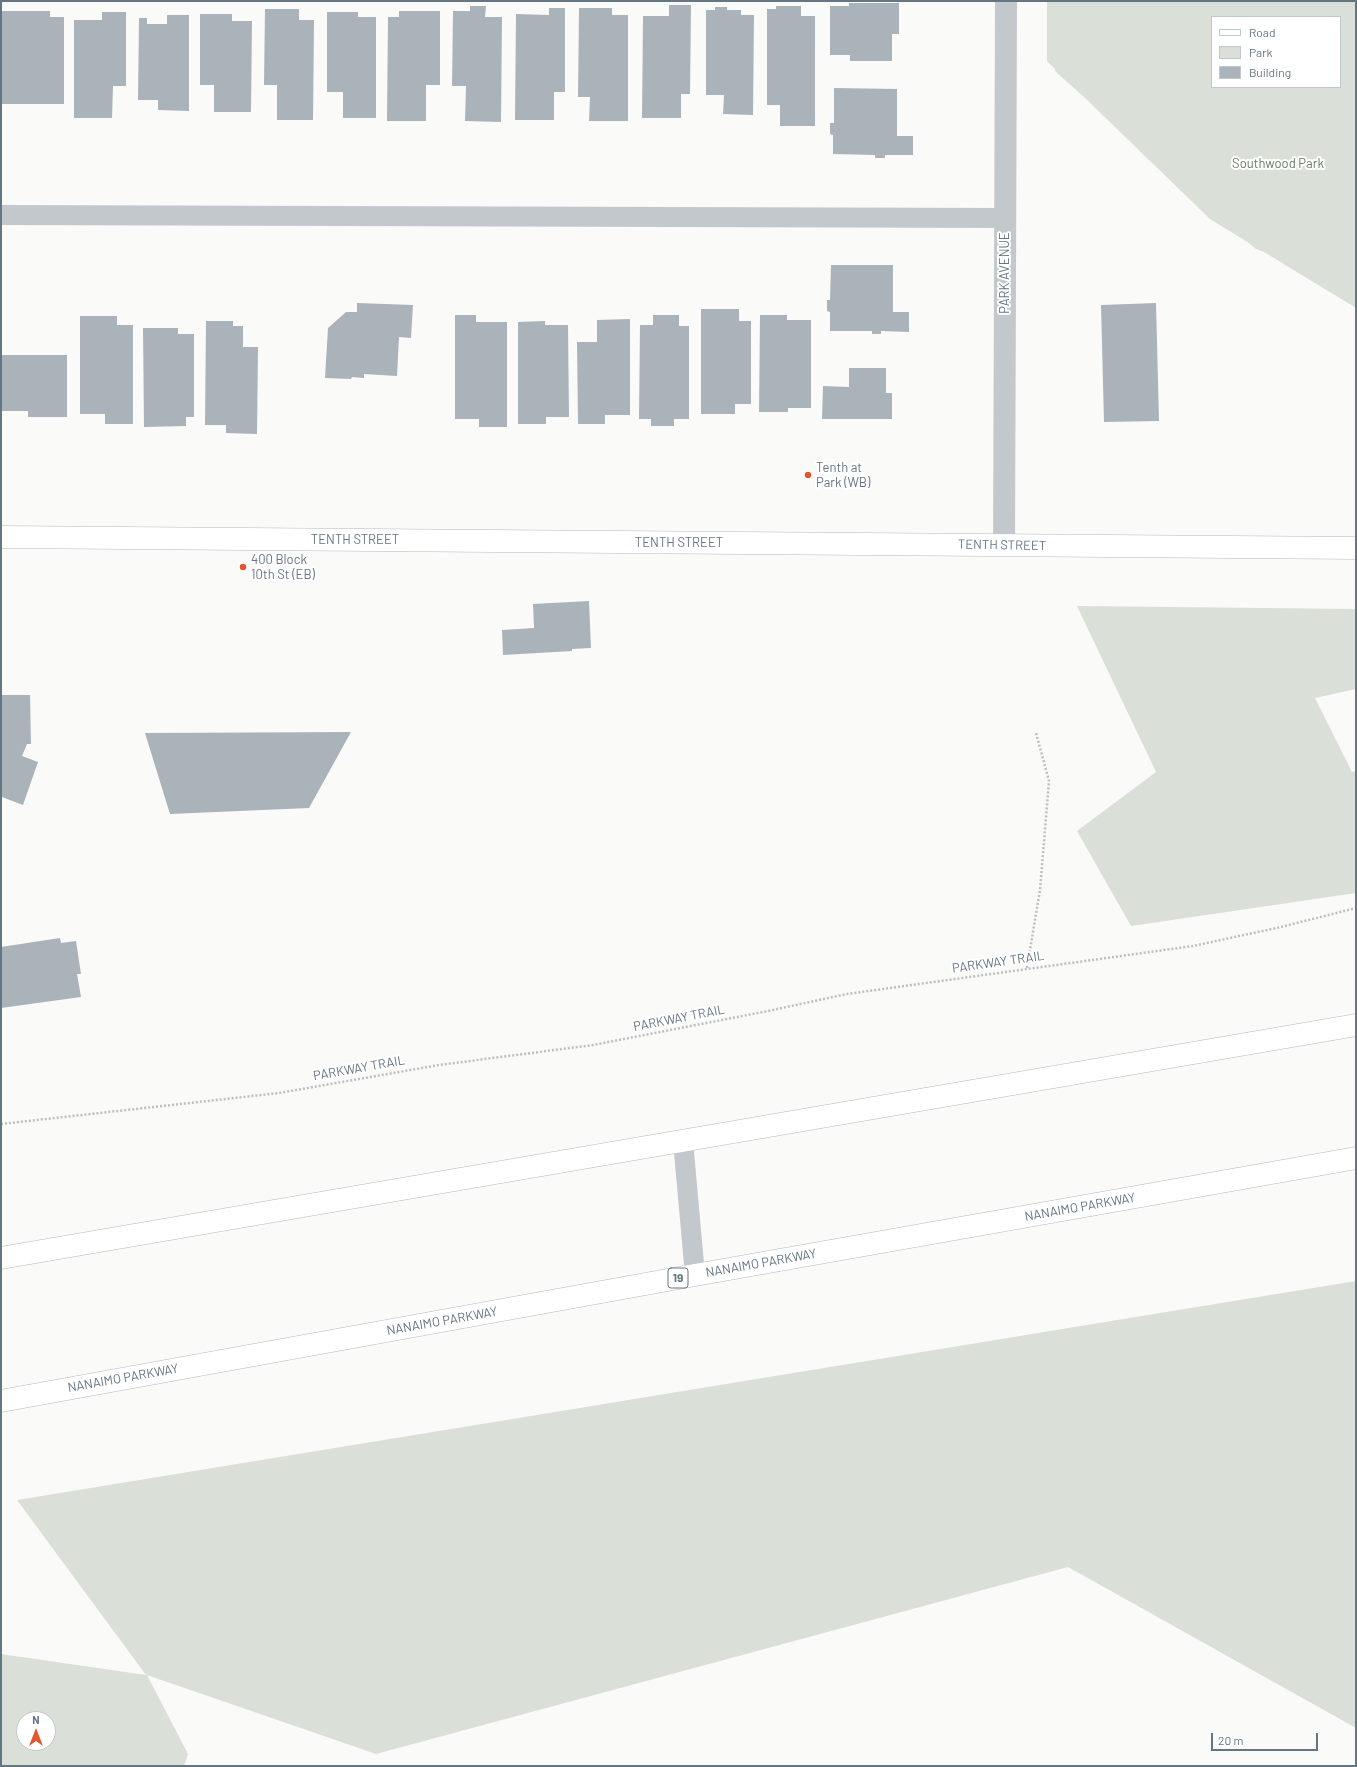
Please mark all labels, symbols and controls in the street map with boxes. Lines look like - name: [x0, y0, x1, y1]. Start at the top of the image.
- legend: [1211, 16, 1341, 88]
- text: Road: [1249, 25, 1276, 39]
- text: Park: [1249, 45, 1273, 59]
- text: Building: [1249, 65, 1291, 79]
- park label: Southwood Park: [1232, 156, 1324, 172]
- street label: PARK AVENUE: [997, 232, 1013, 314]
- place label: Tenth at Park (WB): [816, 460, 870, 491]
- marker: Tenth at Park (WB): [803, 470, 813, 480]
- street label: TENTH STREET: [311, 532, 399, 548]
- street label: TENTH STREET: [635, 535, 723, 551]
- street label: TENTH STREET: [958, 536, 1046, 554]
- place label: 400 Block 10th St (EB): [251, 552, 315, 583]
- marker: 400 Block 10th St (EB): [238, 562, 248, 572]
- street label: PARKWAY TRAIL: [951, 948, 1045, 976]
- street label: PARKWAY TRAIL: [632, 1001, 726, 1035]
- street label: PARKWAY TRAIL: [312, 1052, 406, 1084]
- street label: NANAIMO PARKWAY: [1023, 1190, 1137, 1224]
- street label: NANAIMO PARKWAY: [704, 1246, 818, 1280]
- road number: 19: [668, 1268, 688, 1288]
- street label: NANAIMO PARKWAY: [385, 1304, 499, 1338]
- street label: NANAIMO PARKWAY: [66, 1361, 180, 1395]
- north arrow: [16, 1711, 56, 1751]
- text: N: [32, 1713, 40, 1726]
- scale bar: [1213, 1725, 1320, 1751]
- text: 20 m: [1218, 1733, 1244, 1747]

